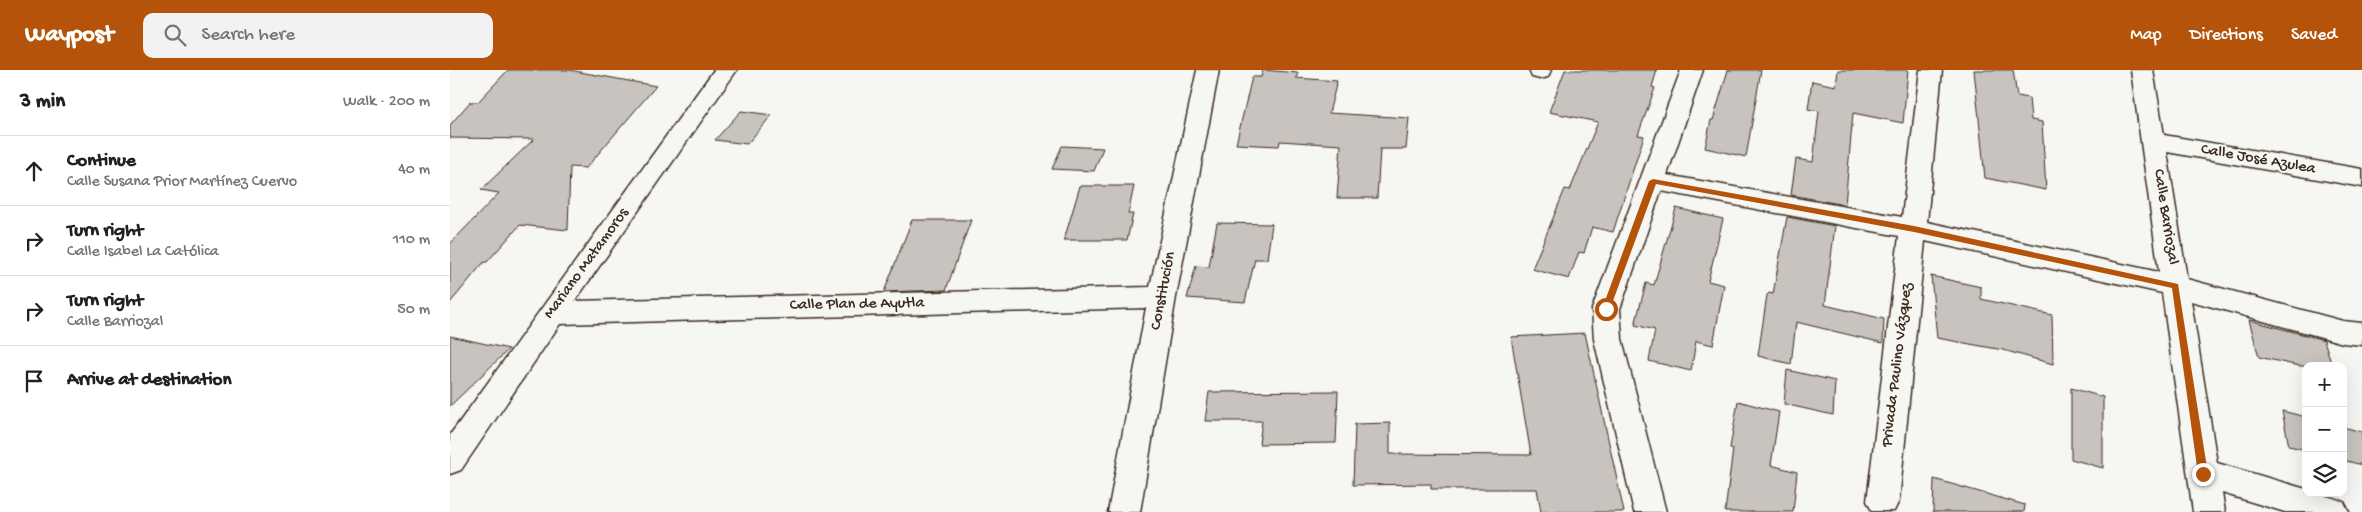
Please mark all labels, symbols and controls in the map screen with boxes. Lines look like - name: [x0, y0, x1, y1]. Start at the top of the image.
- search box: [143, 13, 493, 58]
- text: Waypost: [25, 21, 113, 50]
- icon: search: [161, 21, 189, 49]
- text: Search here: [201, 24, 295, 47]
- text: Map: [2130, 25, 2162, 46]
- text: Directions: [2190, 25, 2263, 46]
- text: Saved: [2291, 25, 2337, 46]
- text: 3 min: [20, 90, 65, 115]
- text: Walk · 200 m: [343, 93, 430, 112]
- street label: Calle José Azulea: [2199, 141, 2318, 180]
- text: Continue: [67, 150, 136, 173]
- icon: ahead: [20, 157, 48, 185]
- text: 40 m: [398, 161, 430, 180]
- street label: Calle Barriozal: [2148, 168, 2182, 266]
- text: Calle Susana Prior Martínez Cuervo: [67, 173, 297, 192]
- street label: Mariano Matamoros: [540, 204, 634, 323]
- text: Turn right: [67, 220, 143, 243]
- icon: right: [20, 227, 48, 255]
- text: 110 m: [393, 231, 430, 250]
- text: Calle Isabel La Católica: [67, 243, 219, 262]
- street label: Constitución: [1147, 250, 1181, 332]
- street label: Privada Paulino Vázquez: [1878, 281, 1918, 449]
- text: Turn right: [67, 290, 143, 313]
- street label: Calle Plan de Ayutla: [790, 294, 925, 316]
- icon: right: [20, 297, 48, 325]
- route start: [1595, 298, 1618, 321]
- text: 50 m: [397, 301, 430, 320]
- text: Calle Barriozal: [67, 313, 163, 332]
- map controls: [2302, 362, 2347, 497]
- button: +: [2302, 362, 2347, 407]
- icon: arrive: [20, 367, 48, 395]
- text: Arrive at destination: [67, 369, 231, 392]
- button: −: [2302, 407, 2347, 452]
- button: layers: [2302, 452, 2347, 497]
- route end: [2192, 463, 2215, 486]

